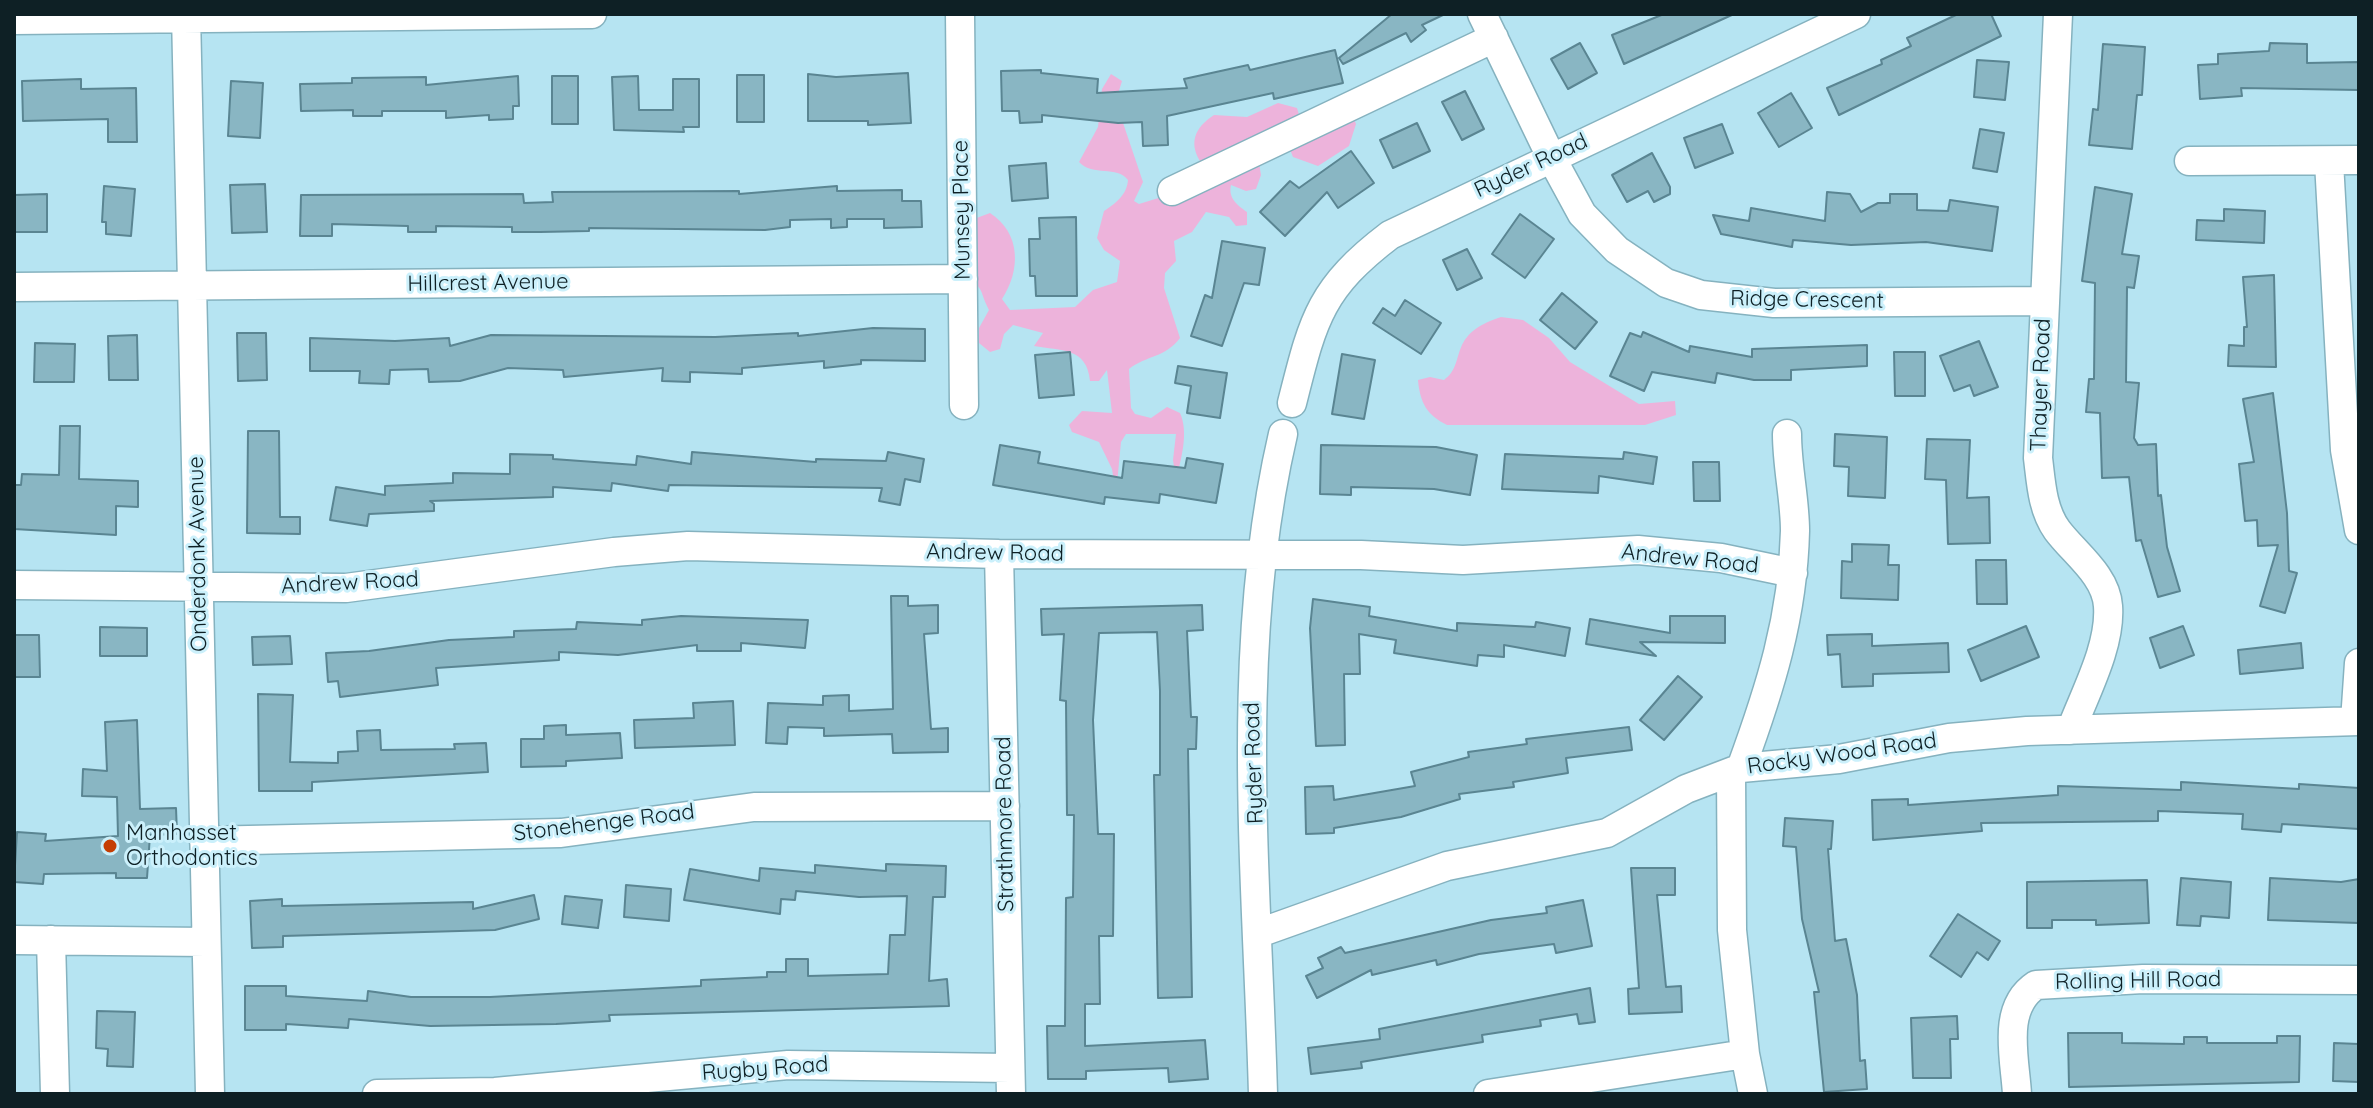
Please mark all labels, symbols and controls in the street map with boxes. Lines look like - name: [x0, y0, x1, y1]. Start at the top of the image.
- street label: Ryder Road: [1470, 128, 1592, 204]
- street label: Munsey Place: [948, 140, 976, 280]
- street label: Hillcrest Avenue: [407, 268, 569, 298]
- street label: Ridge Crescent: [1730, 285, 1884, 315]
- street label: Thayer Road: [2025, 318, 2057, 452]
- street label: Onderdonk Avenue: [183, 456, 213, 652]
- street label: Andrew Road: [926, 539, 1064, 567]
- street label: Andrew Road: [1620, 539, 1760, 579]
- street label: Andrew Road: [280, 566, 420, 600]
- street label: Ryder Road: [1239, 702, 1269, 824]
- street label: Rocky Wood Road: [1746, 728, 1938, 780]
- street label: Strathmore Road: [990, 736, 1020, 912]
- street label: Stonehenge Road: [512, 799, 696, 847]
- place label: Manhasset Orthodontics: [126, 820, 258, 872]
- marker: Manhasset Orthodontics: [101, 837, 119, 855]
- street label: Rolling Hill Road: [2055, 966, 2221, 996]
- street label: Rugby Road: [701, 1051, 829, 1087]

